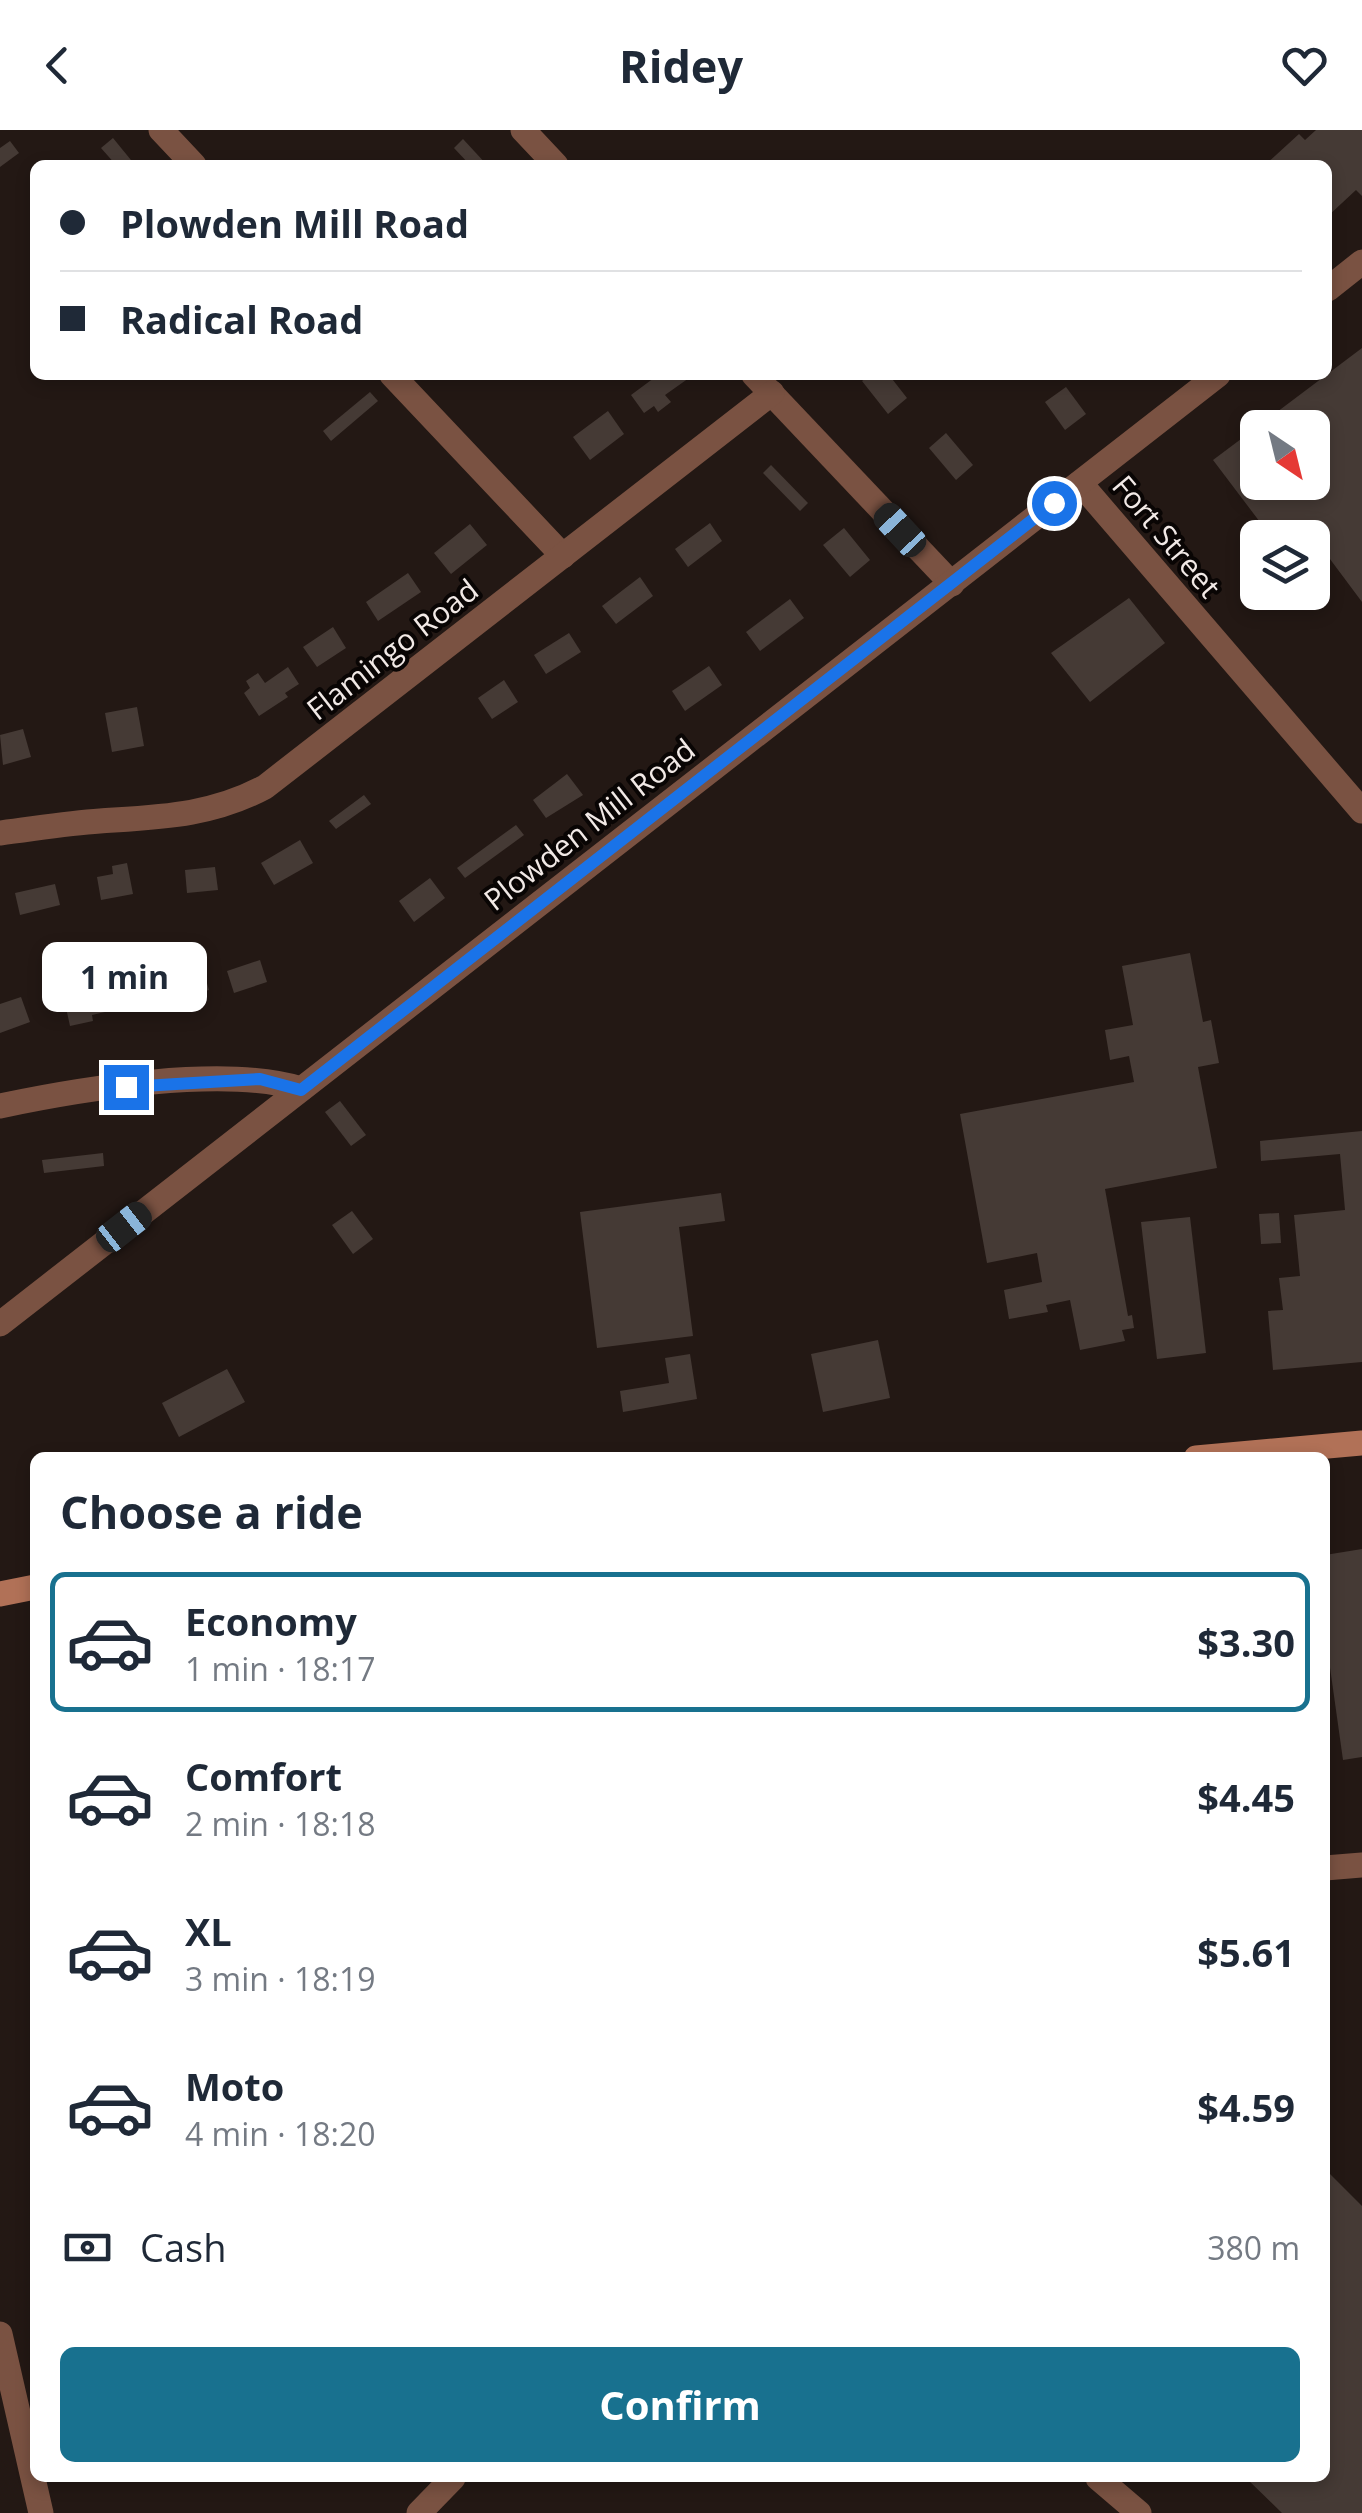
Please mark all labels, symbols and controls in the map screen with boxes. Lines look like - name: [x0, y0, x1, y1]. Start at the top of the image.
- text: Ridey: [619, 35, 743, 96]
- icon: back: [30, 38, 85, 93]
- icon: heart: [1277, 38, 1332, 93]
- text: Plowden Mill Road: [120, 197, 469, 249]
- text: Radical Road: [120, 293, 363, 345]
- north arrow: [1240, 410, 1330, 500]
- map controls: [1240, 410, 1330, 610]
- street label: Fort Street: [1104, 466, 1230, 606]
- route start: [1032, 481, 1077, 526]
- car: [869, 498, 931, 562]
- button: layers: [1240, 520, 1330, 610]
- street label: Flamingo Road: [298, 569, 486, 729]
- street label: Plowden Mill Road: [475, 729, 703, 919]
- callout: 1 min: [44, 942, 208, 1012]
- text: 1 min: [80, 955, 169, 998]
- route end: [104, 1065, 149, 1110]
- car: [91, 1197, 157, 1257]
- text: Choose a ride: [60, 1481, 363, 1542]
- text: Economy: [185, 1595, 357, 1647]
- icon: car: [65, 1597, 155, 1687]
- text: $3.30: [1197, 1616, 1295, 1668]
- text: 1 min · 18:17: [185, 1647, 376, 1690]
- text: Comfort: [185, 1750, 342, 1802]
- icon: car: [65, 1752, 155, 1842]
- text: $4.45: [1197, 1771, 1295, 1823]
- text: 2 min · 18:18: [185, 1802, 376, 1845]
- text: XL: [185, 1905, 232, 1957]
- icon: car: [65, 1907, 155, 1997]
- text: $5.61: [1197, 1926, 1295, 1978]
- text: 3 min · 18:19: [185, 1957, 376, 2000]
- text: Moto: [185, 2060, 284, 2112]
- icon: car: [65, 2062, 155, 2152]
- text: $4.59: [1197, 2081, 1295, 2133]
- text: 4 min · 18:20: [185, 2112, 376, 2155]
- icon: cash: [60, 2220, 115, 2275]
- text: Cash: [140, 2221, 226, 2273]
- text: 380 m: [1207, 2226, 1300, 2269]
- button: Confirm: [60, 2347, 1300, 2462]

